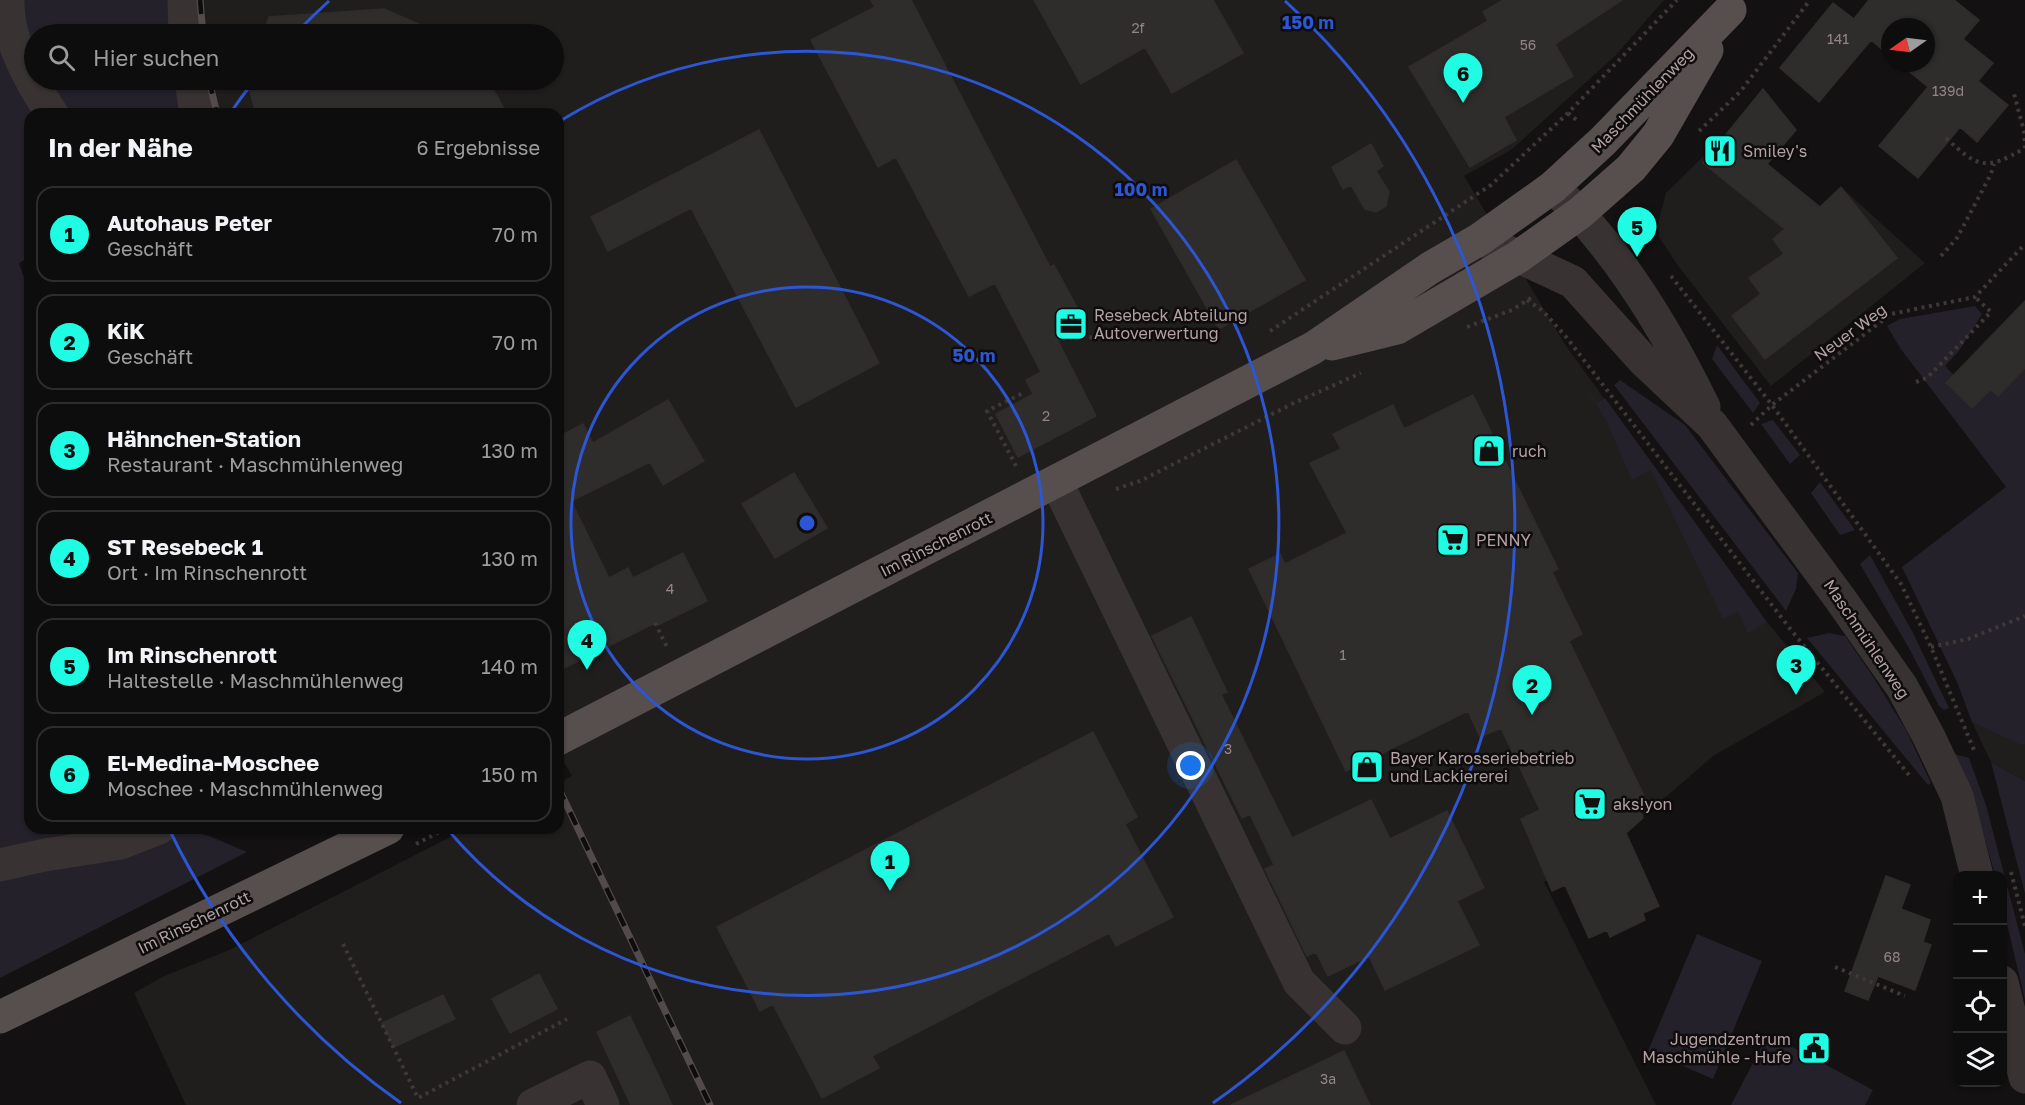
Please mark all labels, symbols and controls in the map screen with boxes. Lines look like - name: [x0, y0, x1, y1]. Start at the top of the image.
- text: 150 m: [1282, 11, 1334, 33]
- north arrow: [1881, 18, 1935, 72]
- house number: 2f: [1131, 19, 1145, 36]
- search box: [24, 24, 564, 90]
- house number: 141: [1827, 30, 1849, 47]
- house number: 56: [1520, 36, 1536, 53]
- icon: search: [45, 41, 78, 74]
- street label: Maschmühlenweg: [1586, 43, 1698, 157]
- text: Hier suchen: [93, 44, 219, 71]
- pin: 6: [1444, 54, 1482, 103]
- house number: 139d: [1932, 82, 1964, 99]
- text: In der Nähe: [48, 132, 193, 163]
- restaurant icon: Smiley's: [1702, 133, 1738, 169]
- text: 6 Ergebnisse: [416, 135, 540, 159]
- place label: Smiley's: [1743, 141, 1807, 161]
- text: 100 m: [1115, 178, 1167, 200]
- pin: 5: [1618, 208, 1656, 257]
- text: Autohaus Peter: [107, 209, 272, 236]
- text: 1: [64, 222, 75, 246]
- text: 70 m: [492, 222, 538, 246]
- text: Geschäft: [107, 236, 193, 260]
- street label: Neuer Weg: [1810, 299, 1890, 365]
- place label: Resebeck Abteilung Autoverwertung: [1094, 305, 1248, 343]
- office icon: Resebeck Abteilung Autoverwertung: [1053, 306, 1089, 342]
- text: KiK: [107, 317, 145, 344]
- text: 2: [63, 330, 76, 354]
- text: 70 m: [492, 330, 538, 354]
- text: Geschäft: [107, 344, 193, 368]
- text: 50 m: [953, 344, 995, 366]
- house number: 2: [1042, 407, 1050, 424]
- text: Hähnchen-Station: [107, 425, 301, 452]
- shop icon: ruch: [1471, 433, 1507, 469]
- text: 3: [63, 438, 76, 462]
- text: 130 m: [482, 438, 538, 462]
- place label: ruch: [1512, 441, 1546, 461]
- text: Restaurant · Maschmühlenweg: [107, 452, 403, 476]
- street label: Im Rinschenrott: [877, 507, 995, 581]
- centre of rings: [797, 513, 817, 533]
- supermarket icon: PENNY: [1435, 522, 1471, 558]
- place label: PENNY: [1476, 530, 1532, 550]
- text: ST Resebeck 1: [107, 533, 263, 560]
- text: 4: [63, 546, 76, 570]
- text: 130 m: [482, 546, 538, 570]
- text: Ort · Im Rinschenrott: [107, 560, 307, 584]
- street label: Maschmühlenweg: [1820, 576, 1914, 702]
- house number: 4: [666, 580, 674, 597]
- pin: 4: [568, 620, 606, 670]
- text: Im Rinschenrott: [107, 641, 277, 668]
- house number: 1: [1340, 646, 1347, 663]
- pin: 3: [1776, 646, 1816, 695]
- text: 5: [63, 654, 76, 678]
- text: 140 m: [481, 654, 538, 678]
- pin: 2: [1512, 666, 1552, 715]
- text: Haltestelle · Maschmühlenweg: [107, 668, 404, 692]
- house number: 3: [1224, 740, 1232, 757]
- place label: Bayer Karosseriebetrieb und Lackiererei: [1390, 748, 1575, 786]
- text: El-Medina-Moschee: [107, 749, 319, 776]
- shop icon: Bayer Karosseriebetrieb und Lackiererei: [1349, 749, 1385, 785]
- your location: [1176, 751, 1205, 780]
- text: 6: [63, 762, 76, 786]
- text: 150 m: [482, 762, 538, 786]
- text: Moschee · Maschmühlenweg: [107, 776, 383, 800]
- supermarket icon: aks!yon: [1572, 786, 1608, 822]
- place label: aks!yon: [1613, 794, 1672, 814]
- pin: 1: [870, 842, 910, 891]
- map controls: [1953, 871, 2007, 1087]
- button: +: [1953, 871, 2007, 925]
- street label: Im Rinschenrott: [134, 886, 254, 958]
- button: −: [1953, 925, 2007, 979]
- house number: 68: [1883, 948, 1901, 965]
- button: locate: [1953, 979, 2007, 1033]
- place label: Jugendzentrum Maschmühle - Hufe: [1642, 1029, 1791, 1067]
- public building icon: Jugendzentrum Maschmühle - Hufe: [1796, 1030, 1832, 1066]
- button: layers: [1953, 1033, 2007, 1087]
- house number: 3a: [1320, 1070, 1336, 1087]

